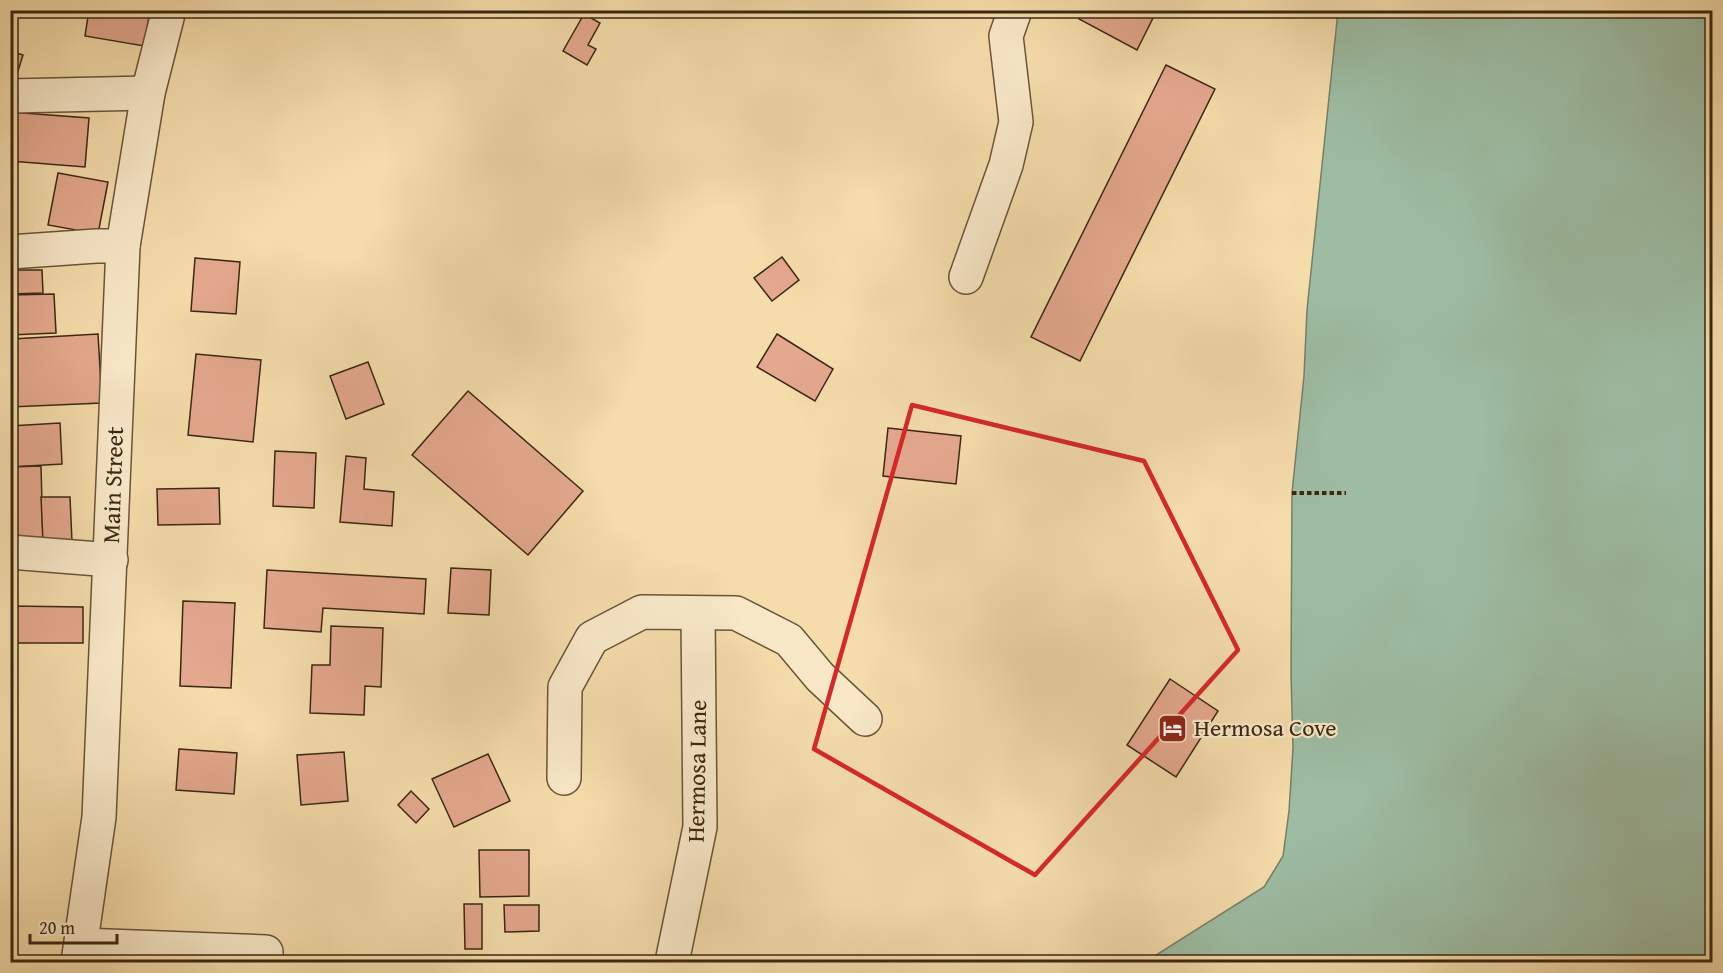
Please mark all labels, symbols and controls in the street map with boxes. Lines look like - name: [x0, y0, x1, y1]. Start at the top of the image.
- street label: Main Street: [93, 425, 132, 544]
- street label: Hermosa Lane: [678, 699, 715, 843]
- place label: Hermosa Cove: [1194, 710, 1337, 745]
- hotel icon: Hermosa Cove: [1157, 712, 1189, 744]
- scale bar: [30, 907, 117, 945]
- text: 20 m: [39, 914, 75, 941]

